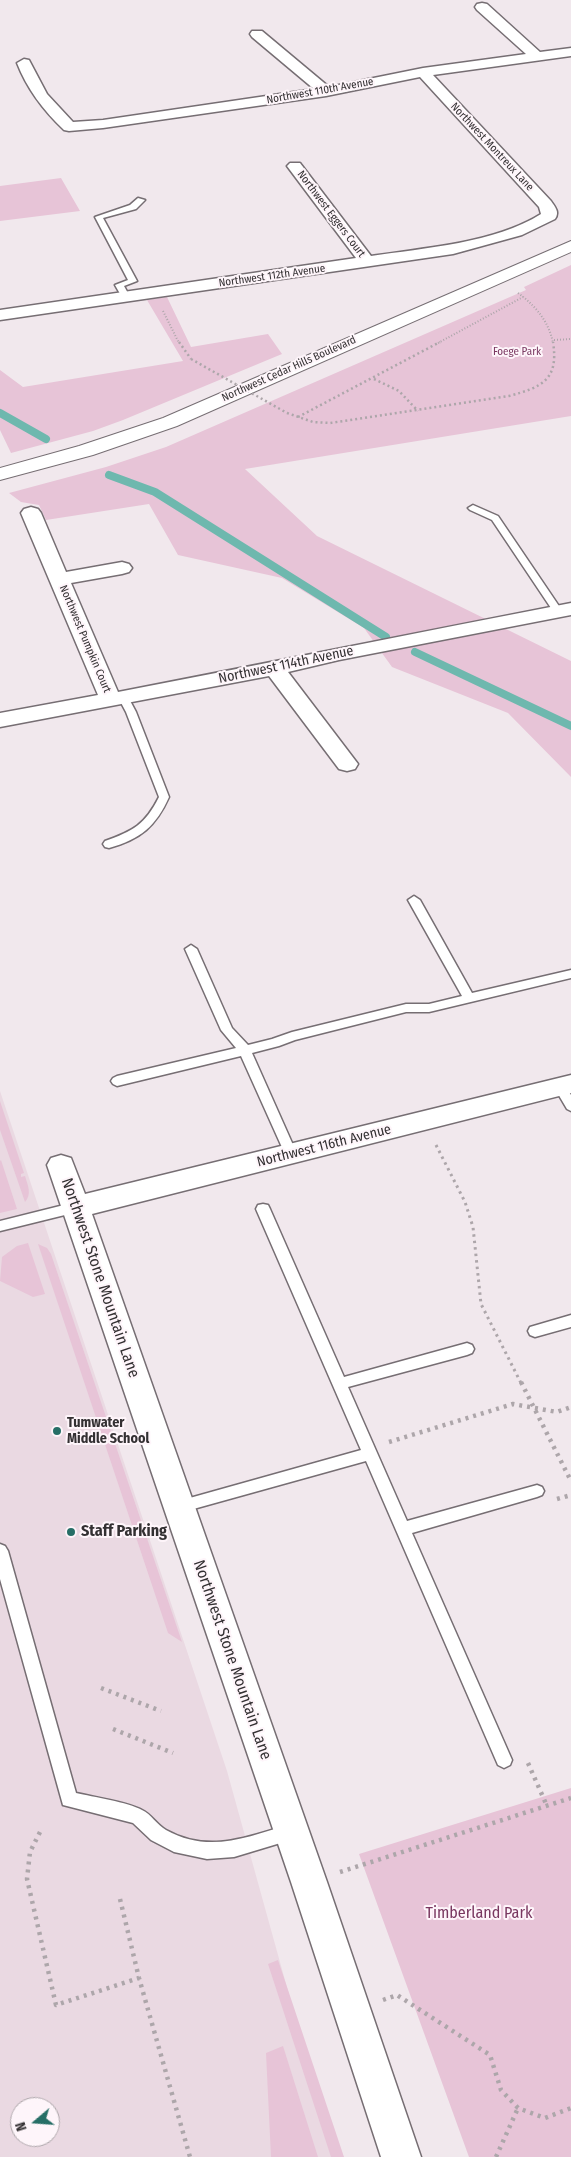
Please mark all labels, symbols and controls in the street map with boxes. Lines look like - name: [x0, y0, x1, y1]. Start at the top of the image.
- street label: Northwest 110th Avenue: [265, 75, 375, 107]
- street label: Northwest Montreux Lane: [448, 100, 536, 194]
- street label: Northwest Eggers Court: [294, 168, 368, 260]
- street label: Northwest 112th Avenue: [218, 262, 326, 290]
- street label: Northwest Cedar Hills Boulevard: [220, 333, 358, 405]
- park label: Foege Park: [493, 345, 541, 359]
- street label: Northwest Pumpkin Court: [56, 583, 114, 695]
- street label: Northwest 114th Avenue: [217, 642, 355, 688]
- street label: Northwest 116th Avenue: [255, 1121, 393, 1171]
- street label: Northwest Stone Mountain Lane: [57, 1176, 143, 1380]
- place label: Tumwater Middle School: [67, 1415, 149, 1448]
- marker: Tumwater Middle School: [51, 1425, 63, 1437]
- place label: Staff Parking: [81, 1522, 167, 1542]
- marker: Staff Parking: [65, 1526, 77, 1538]
- street label: Northwest Stone Mountain Lane: [189, 1558, 275, 1762]
- park label: Timberland Park: [426, 1904, 532, 1924]
- north arrow: [10, 2097, 60, 2147]
- text: N: [12, 2120, 31, 2133]

